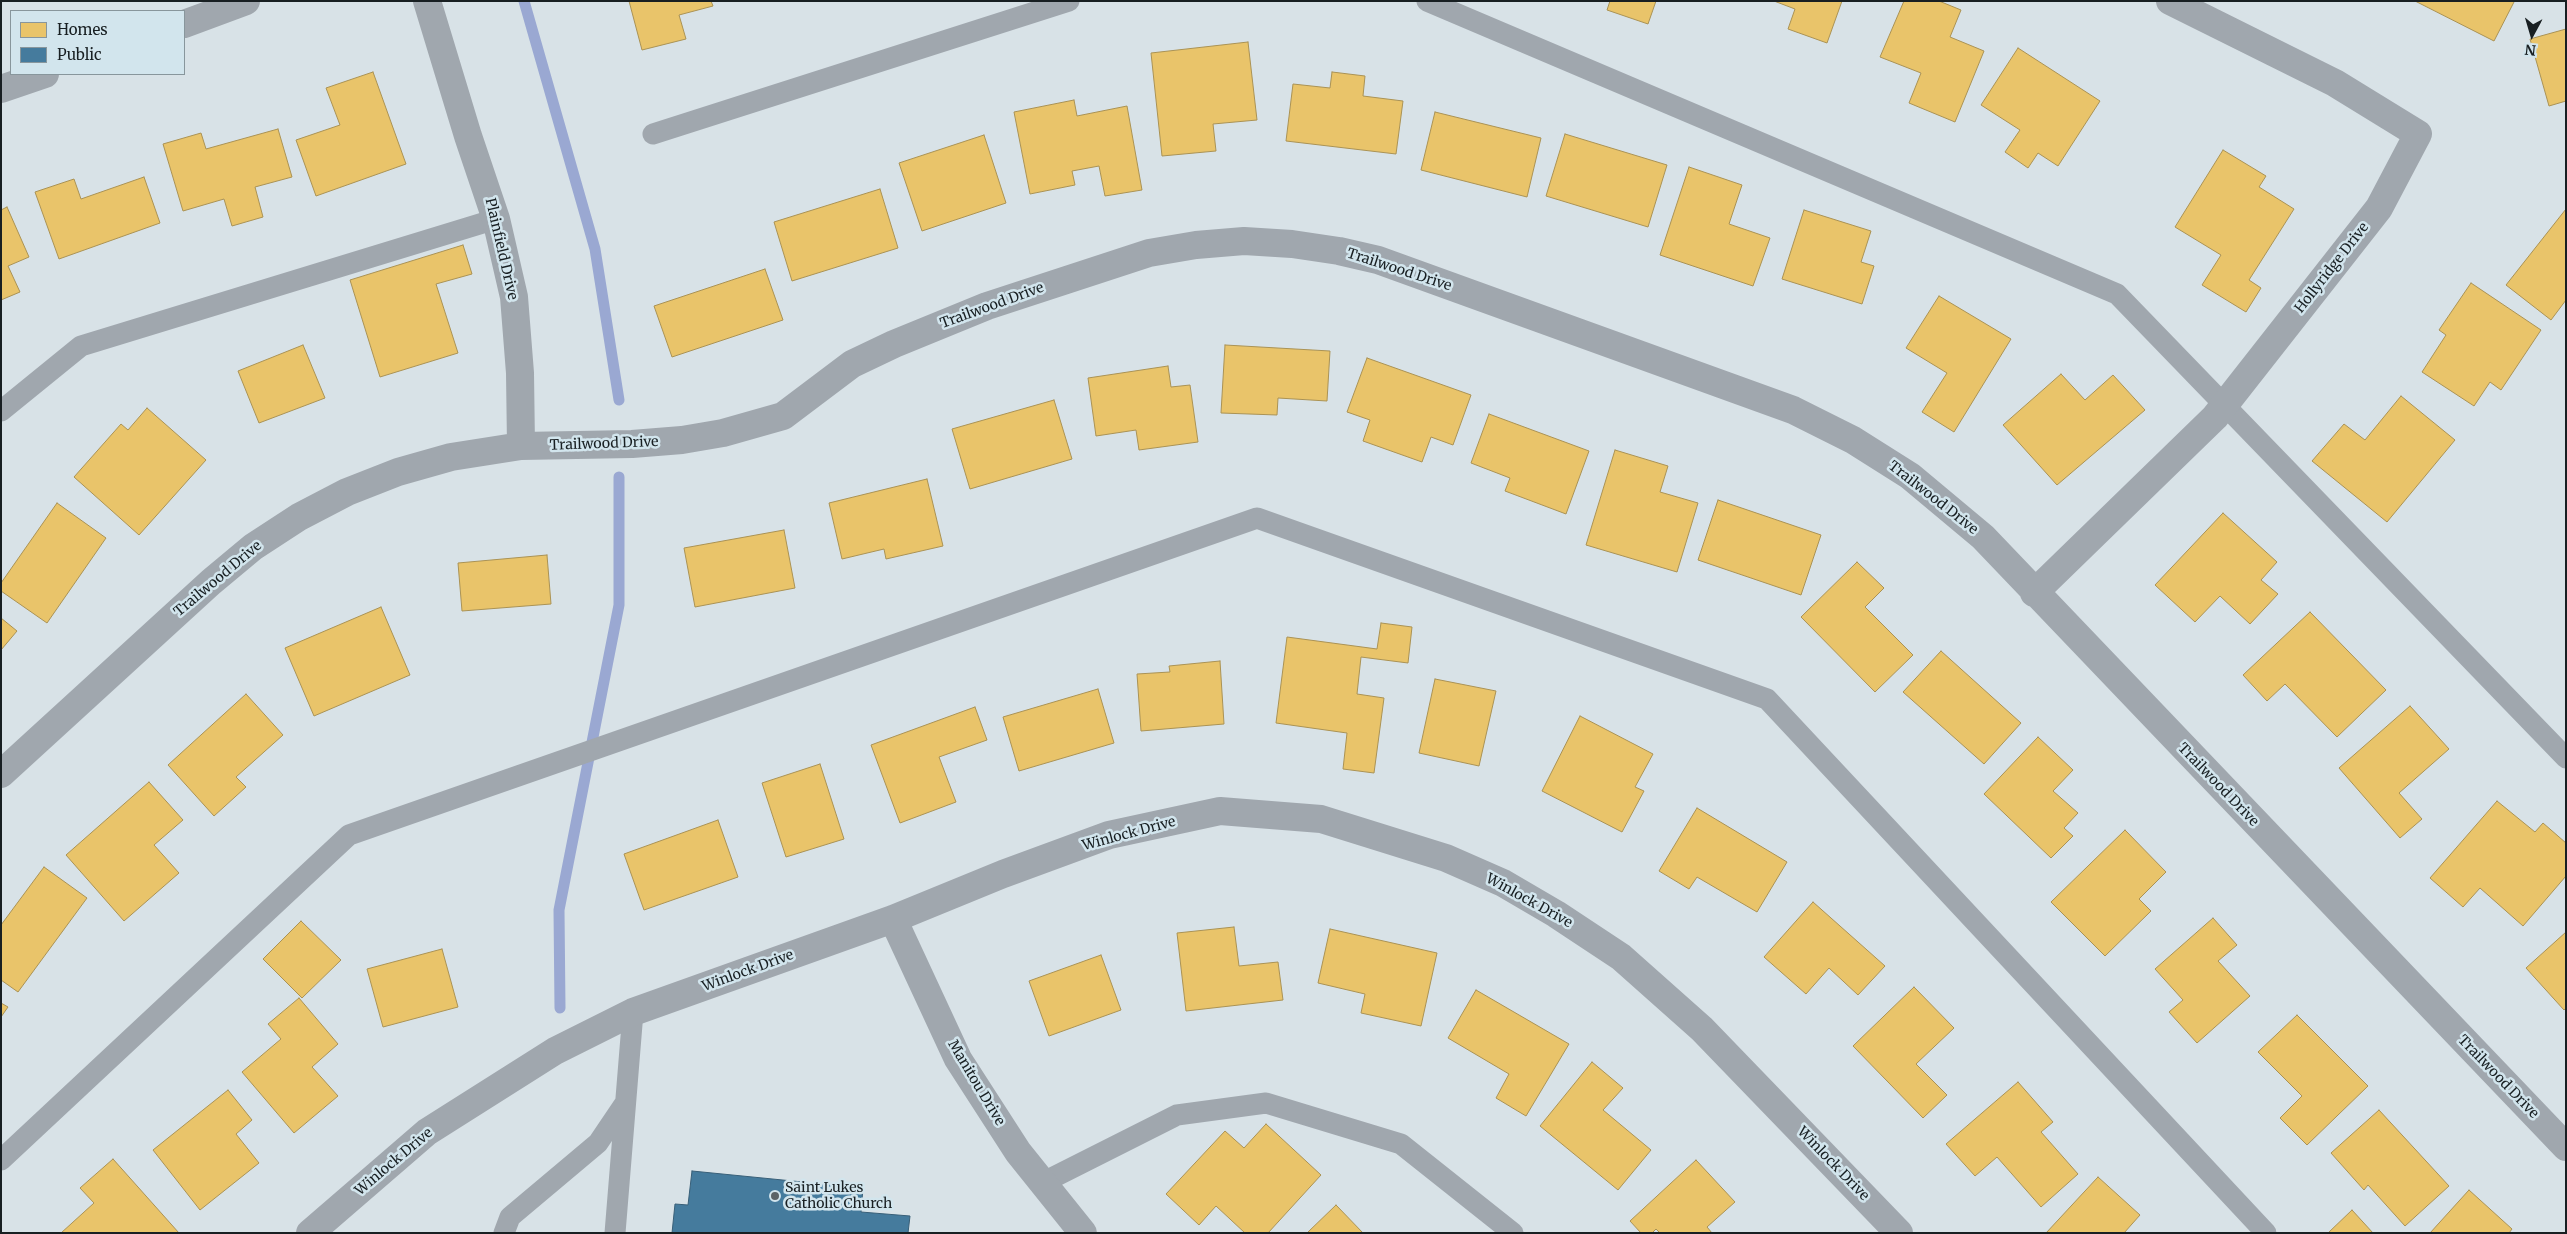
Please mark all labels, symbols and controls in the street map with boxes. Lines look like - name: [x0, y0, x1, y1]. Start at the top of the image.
- legend: [10, 10, 185, 75]
- north arrow: [2507, 10, 2557, 60]
- text: Homes: [57, 20, 108, 39]
- text: N: [2524, 40, 2537, 59]
- text: Public: [57, 45, 102, 64]
- street label: Plainfield Drive: [481, 196, 521, 302]
- street label: Hollyridge Drive: [2291, 219, 2373, 317]
- street label: Trailwood Drive: [1345, 245, 1453, 295]
- street label: Trailwood Drive: [938, 279, 1046, 333]
- street label: Trailwood Drive: [549, 434, 659, 454]
- street label: Trailwood Drive: [1885, 458, 1981, 538]
- street label: Trailwood Drive: [171, 538, 265, 620]
- street label: Trailwood Drive: [2174, 740, 2262, 830]
- street label: Winlock Drive: [1080, 813, 1178, 855]
- street label: Winlock Drive: [1483, 870, 1575, 932]
- street label: Winlock Drive: [700, 947, 796, 995]
- street label: Trailwood Drive: [2454, 1032, 2542, 1122]
- street label: Manitou Drive: [944, 1037, 1008, 1129]
- street label: Winlock Drive: [1794, 1124, 1872, 1204]
- street label: Winlock Drive: [352, 1125, 436, 1199]
- place label: Saint Lukes Catholic Church: [785, 1180, 892, 1212]
- marker: Saint Lukes Catholic Church: [769, 1190, 781, 1202]

